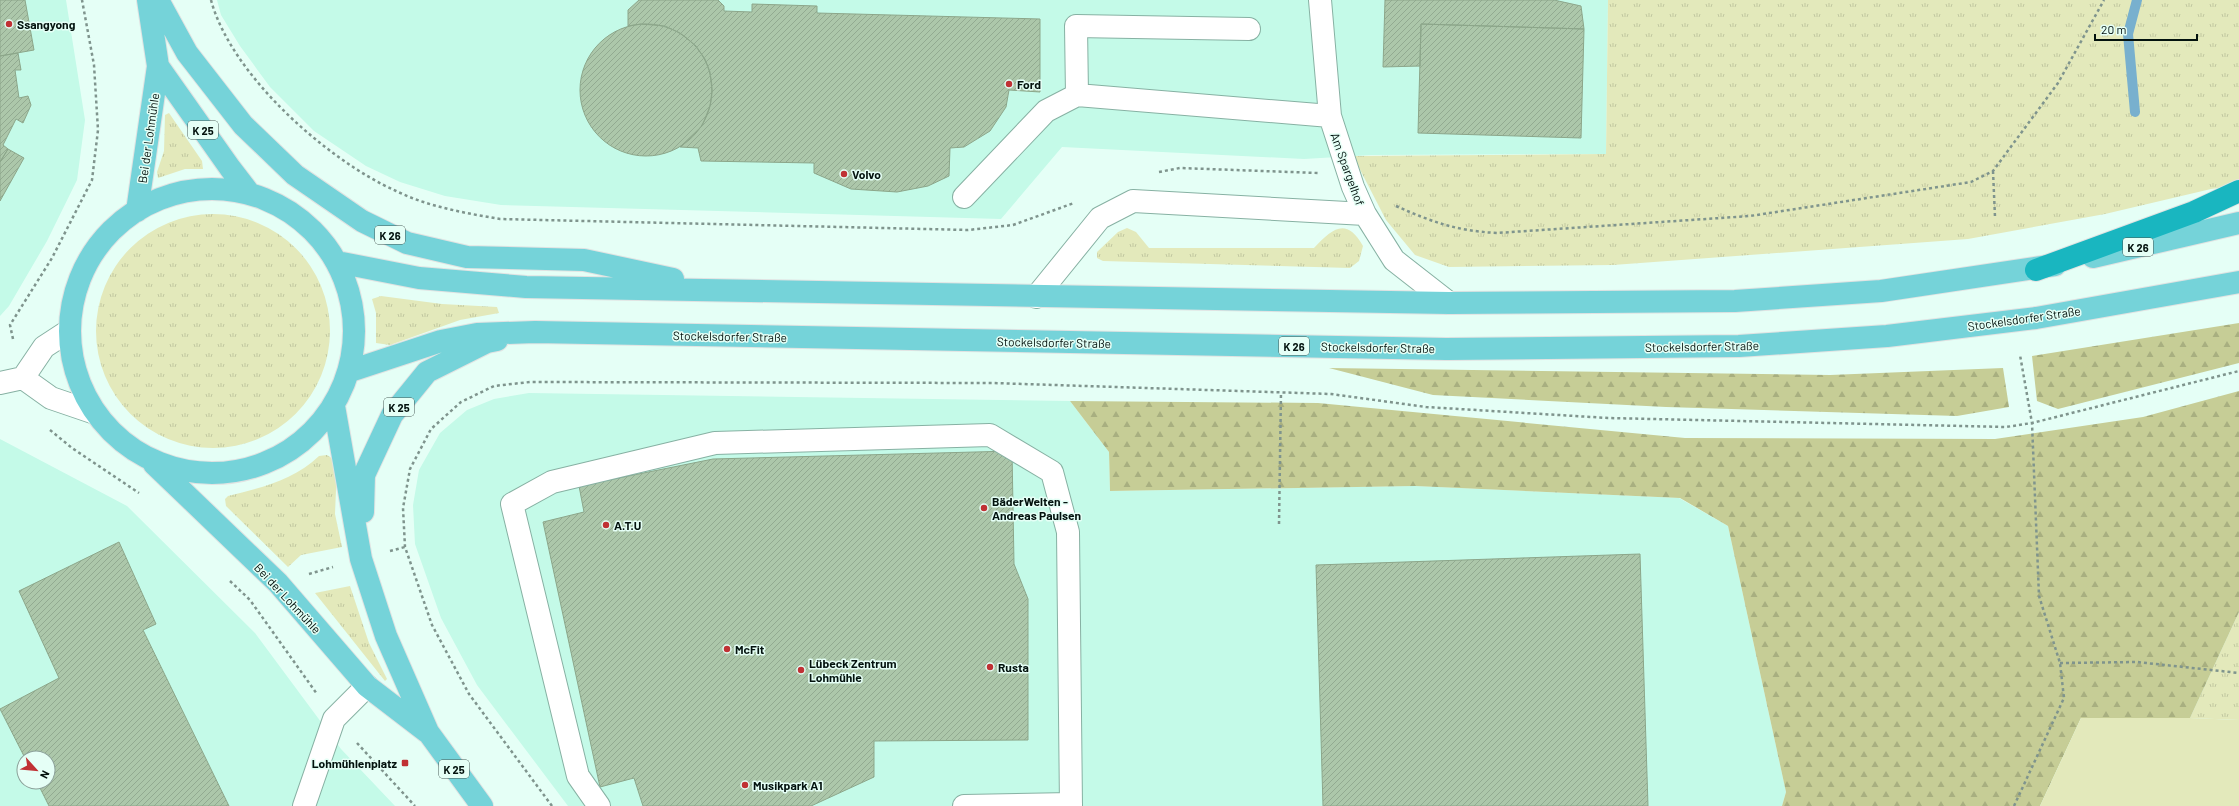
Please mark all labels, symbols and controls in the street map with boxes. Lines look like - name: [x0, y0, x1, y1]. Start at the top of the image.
- scale bar: [2095, 16, 2197, 42]
- place label: Ssangyong: [17, 17, 76, 31]
- marker: Ssangyong: [4, 19, 14, 29]
- text: 20 m: [2101, 22, 2127, 36]
- place label: Ford: [1017, 77, 1041, 91]
- marker: Ford: [1004, 79, 1014, 89]
- street label: Bei der Lohmühle: [135, 92, 161, 184]
- road number: K 25: [188, 121, 218, 139]
- street label: Am Spargelhof: [1328, 131, 1368, 207]
- place label: Volvo: [852, 167, 881, 181]
- marker: Volvo: [839, 169, 849, 179]
- road number: K 26: [375, 226, 405, 244]
- road number: K 26: [2123, 238, 2153, 256]
- street label: Stockelsdorfer Straße: [1967, 303, 2081, 333]
- street label: Stockelsdorfer Straße: [673, 328, 787, 344]
- street label: Stockelsdorfer Straße: [997, 334, 1111, 350]
- road number: K 26: [1279, 337, 1309, 355]
- street label: Stockelsdorfer Straße: [1645, 338, 1759, 354]
- street label: Stockelsdorfer Straße: [1321, 339, 1435, 355]
- road number: K 25: [384, 398, 414, 416]
- place label: BäderWelten - Andreas Paulsen: [992, 494, 1081, 522]
- marker: BäderWelten - Andreas Paulsen: [979, 503, 989, 513]
- place label: A.T.U: [614, 518, 641, 532]
- marker: A.T.U: [601, 520, 611, 530]
- street label: Bei der Lohmühle: [252, 560, 324, 636]
- place label: McFit: [735, 642, 765, 656]
- marker: McFit: [722, 644, 732, 654]
- place label: Lübeck Zentrum Lohmühle: [809, 656, 897, 684]
- place label: Rusta: [998, 660, 1029, 674]
- marker: Rusta: [985, 662, 995, 672]
- marker: Lübeck Zentrum Lohmühle: [796, 665, 806, 675]
- north arrow: [16, 750, 56, 790]
- place label: Lohmühlenplatz: [312, 756, 397, 770]
- marker: Lohmühlenplatz: [400, 758, 410, 768]
- road number: K 25: [439, 760, 469, 778]
- text: N: [38, 769, 53, 781]
- place label: Musikpark A1: [753, 778, 822, 792]
- marker: Musikpark A1: [740, 780, 750, 790]

